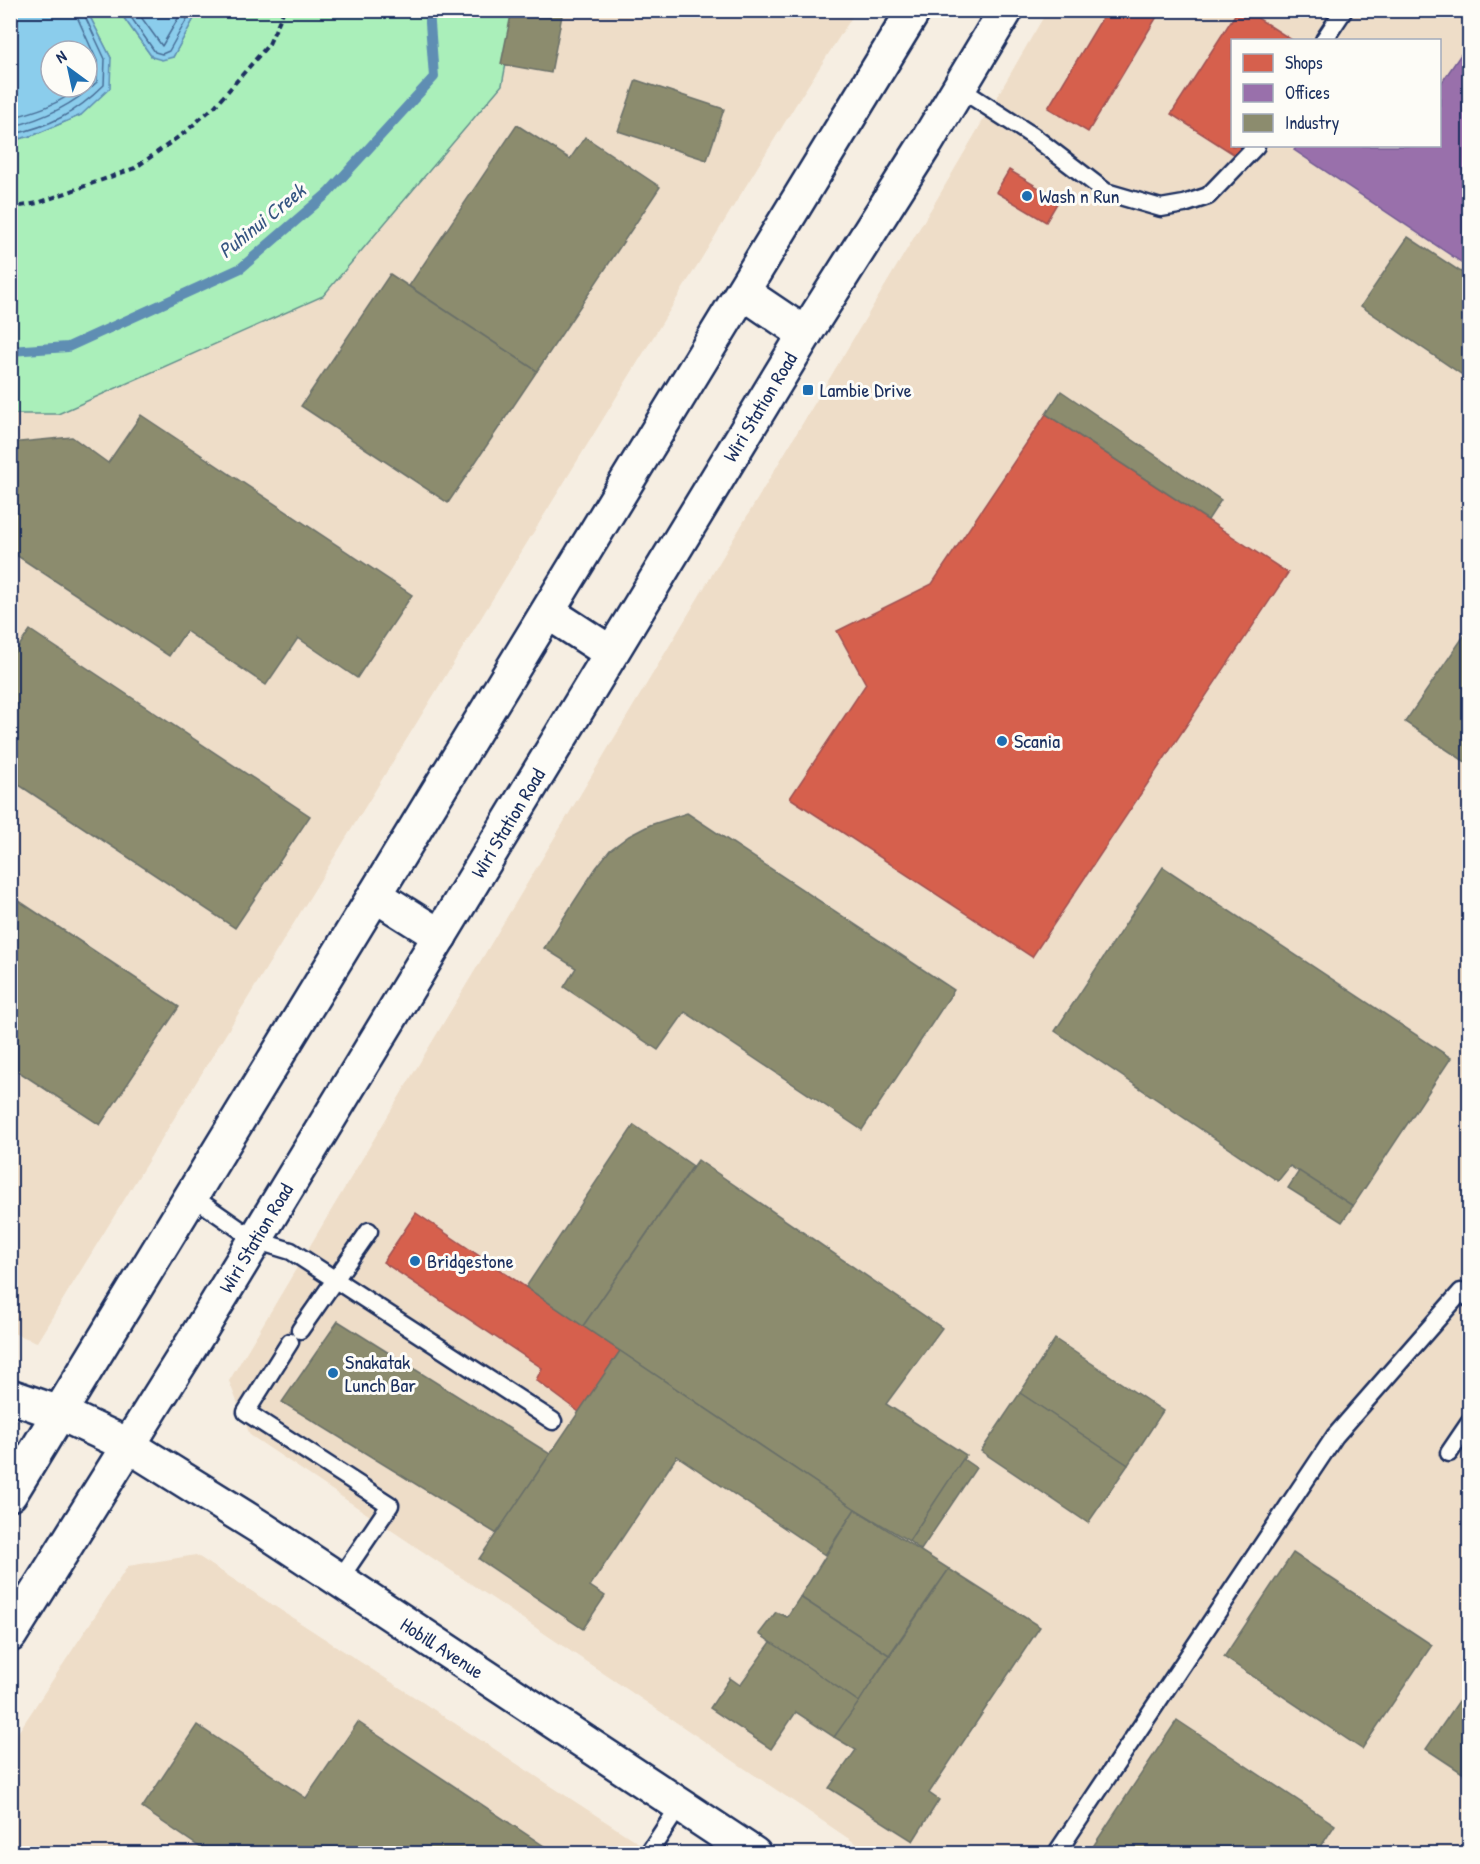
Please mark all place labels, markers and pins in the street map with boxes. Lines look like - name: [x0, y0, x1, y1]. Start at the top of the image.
- place label: Wash n Run: [1039, 182, 1120, 209]
- marker: Wash n Run: [1020, 189, 1034, 203]
- place label: Lambie Drive: [820, 376, 912, 403]
- marker: Lambie Drive: [801, 383, 815, 397]
- place label: Scania: [1014, 727, 1060, 754]
- marker: Scania: [995, 734, 1009, 748]
- place label: Bridgestone: [427, 1247, 514, 1274]
- marker: Bridgestone: [408, 1254, 422, 1268]
- place label: Snakatak Lunch Bar: [345, 1348, 416, 1398]
- marker: Snakatak Lunch Bar: [326, 1366, 340, 1380]

